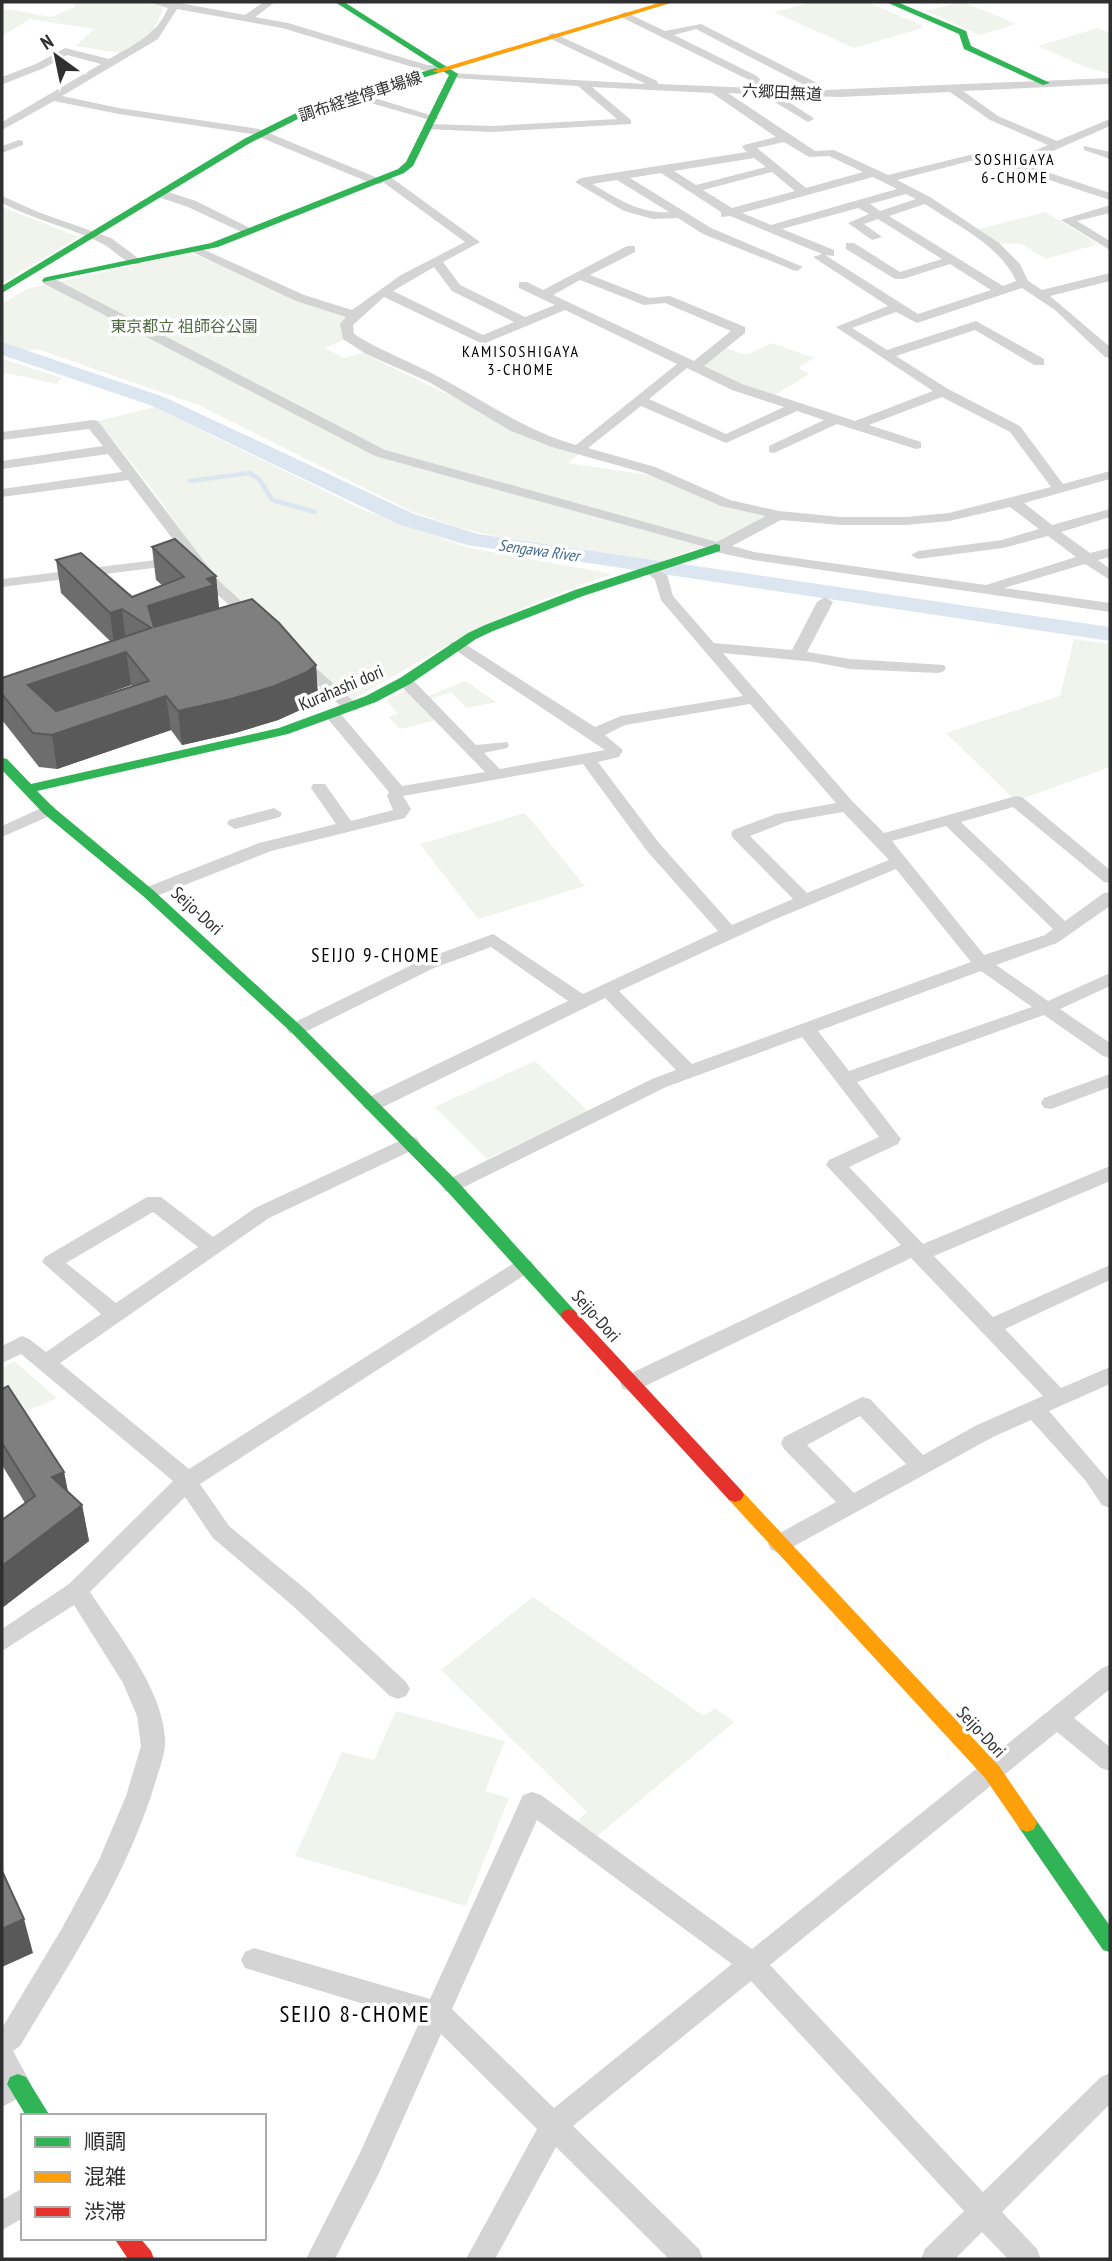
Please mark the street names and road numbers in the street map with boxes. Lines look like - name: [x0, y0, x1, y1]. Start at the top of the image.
- street label: 調布経堂停車場線: [296, 67, 424, 125]
- street label: 六郷田無道: [742, 80, 822, 104]
- street label: Kurahashi dori: [295, 659, 387, 716]
- street label: Seijo-Dori: [167, 881, 228, 940]
- street label: Seijo-Dori: [567, 1285, 626, 1346]
- street label: Seijo-Dori: [952, 1701, 1011, 1762]

